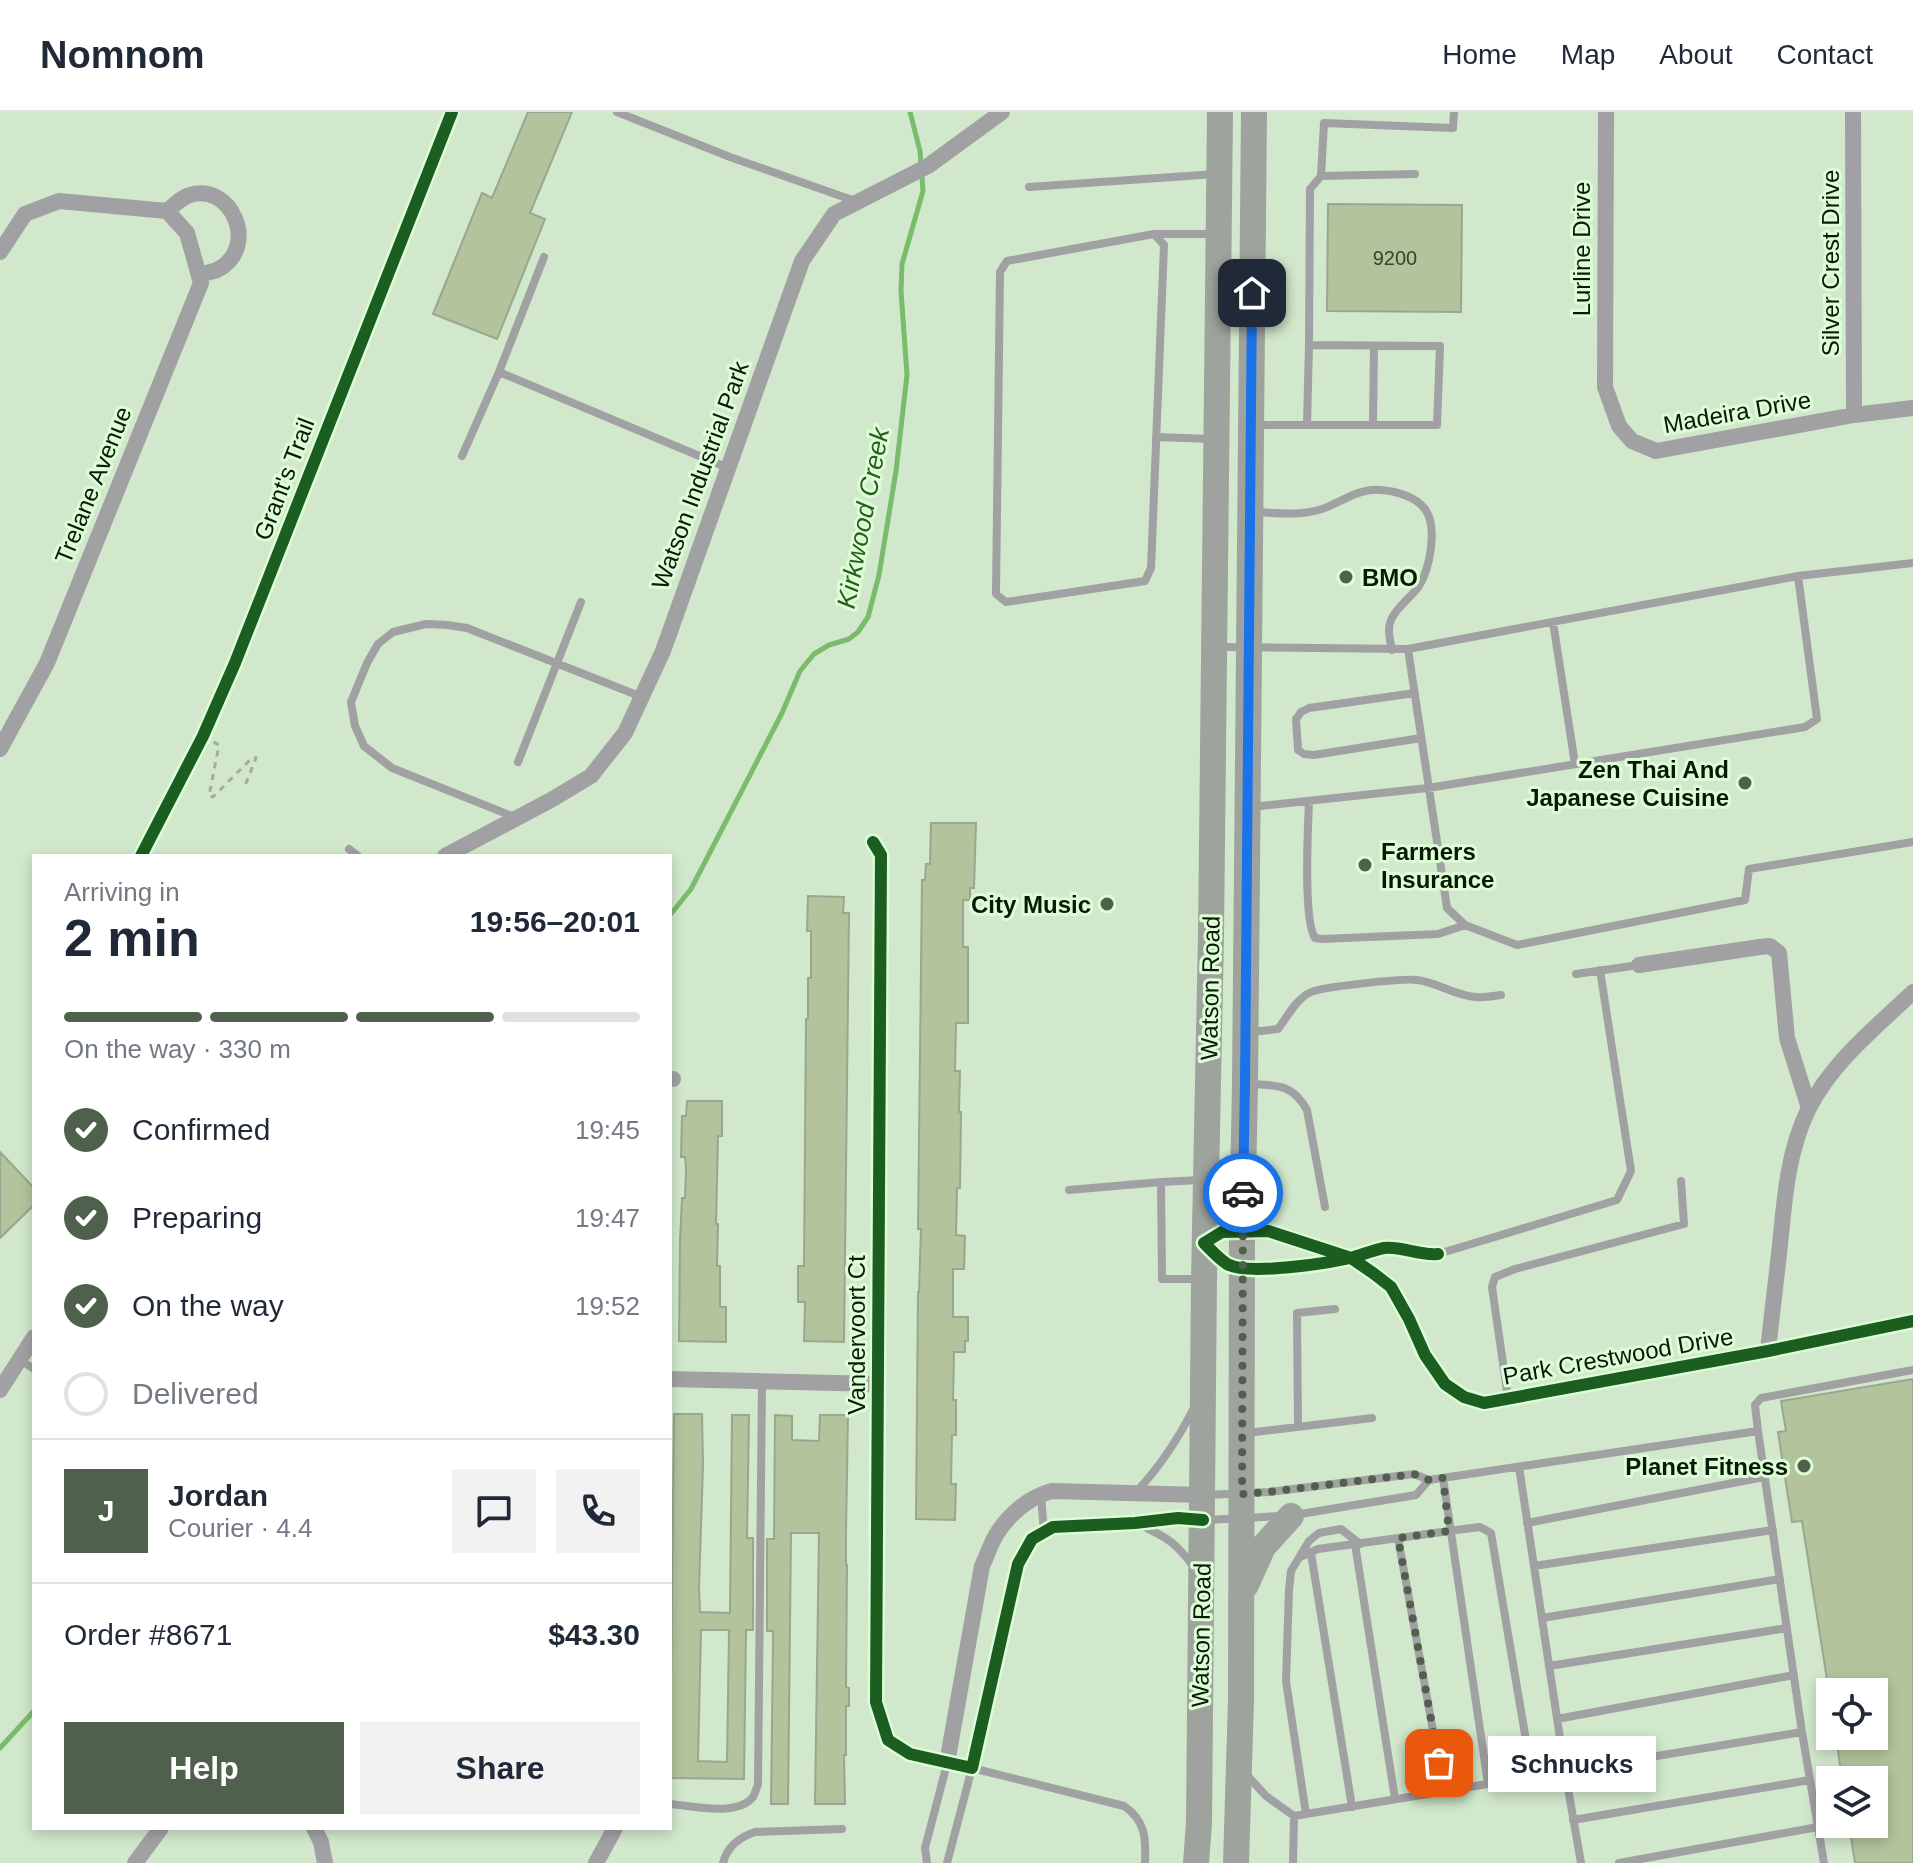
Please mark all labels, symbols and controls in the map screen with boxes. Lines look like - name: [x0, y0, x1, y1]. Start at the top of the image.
- text: Nomnom: [40, 34, 205, 76]
- text: Home: [1442, 39, 1517, 70]
- text: Map: [1561, 39, 1615, 70]
- text: About: [1659, 39, 1733, 70]
- text: Contact: [1777, 39, 1873, 70]
- street label: Silver Crest Drive: [1817, 170, 1844, 356]
- street label: Lurline Drive: [1568, 182, 1595, 316]
- house number: 9200: [1373, 247, 1417, 269]
- pin: [1218, 259, 1286, 327]
- icon: home: [1230, 271, 1274, 315]
- street label: Watson Industrial Park: [646, 356, 754, 593]
- street label: Madeira Drive: [1661, 386, 1813, 438]
- street label: Trelane Avenue: [49, 403, 137, 567]
- street label: Grant's Trail: [248, 414, 320, 544]
- water label: Kirkwood Creek: [831, 423, 896, 611]
- place label: BMO: [1362, 564, 1418, 591]
- marker: BMO: [1337, 568, 1355, 586]
- place label: Zen Thai And Japanese Cuisine: [1526, 756, 1729, 811]
- marker: Zen Thai And Japanese Cuisine: [1736, 774, 1754, 792]
- place label: Farmers Insurance: [1381, 838, 1494, 893]
- marker: Farmers Insurance: [1356, 856, 1374, 874]
- text: Arriving in: [64, 877, 180, 907]
- place label: City Music: [971, 891, 1091, 918]
- marker: City Music: [1098, 895, 1116, 913]
- text: 19:56–20:01: [470, 905, 640, 938]
- text: 2 min: [64, 909, 200, 967]
- street label: Watson Road: [1195, 916, 1225, 1060]
- text: On the way · 330 m: [64, 1034, 291, 1064]
- icon: check: [64, 1108, 108, 1152]
- text: Confirmed: [132, 1113, 270, 1146]
- text: 19:45: [575, 1115, 640, 1145]
- courier: [1203, 1153, 1283, 1233]
- icon: car: [1221, 1171, 1265, 1215]
- icon: check: [64, 1196, 108, 1240]
- text: Preparing: [132, 1201, 262, 1234]
- text: 19:47: [575, 1203, 640, 1233]
- street label: Vandervoort Ct: [843, 1255, 870, 1415]
- icon: check: [64, 1284, 108, 1328]
- text: On the way: [132, 1289, 284, 1322]
- text: 19:52: [575, 1291, 640, 1321]
- street label: Park Crestwood Drive: [1501, 1322, 1735, 1390]
- text: Delivered: [132, 1377, 259, 1410]
- place label: Planet Fitness: [1625, 1453, 1788, 1480]
- marker: Planet Fitness: [1795, 1457, 1813, 1475]
- button: chat: [452, 1469, 536, 1553]
- button: phone: [556, 1469, 640, 1553]
- text: Jordan: [168, 1479, 268, 1512]
- text: J: [98, 1494, 114, 1527]
- text: Courier · 4.4: [168, 1513, 313, 1543]
- street label: Watson Road: [1186, 1563, 1216, 1707]
- text: Order #8671: [64, 1618, 232, 1651]
- text: $43.30: [548, 1618, 640, 1651]
- map controls: [1816, 1678, 1888, 1838]
- button: locate: [1816, 1678, 1888, 1750]
- button: Help: [64, 1722, 344, 1814]
- button: Share: [360, 1722, 640, 1814]
- pin: [1405, 1729, 1473, 1797]
- callout: Schnucks: [1487, 1735, 1655, 1791]
- icon: bag: [1417, 1741, 1461, 1785]
- text: Schnucks: [1511, 1749, 1633, 1779]
- button: layers: [1816, 1766, 1888, 1838]

